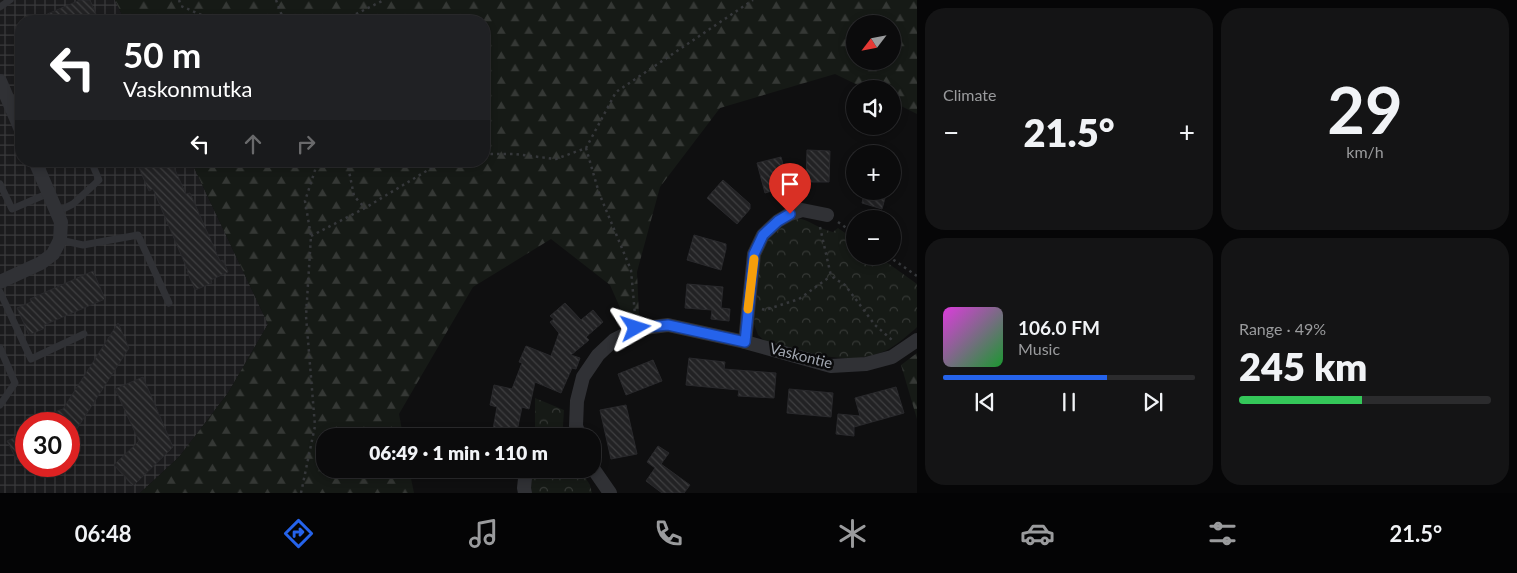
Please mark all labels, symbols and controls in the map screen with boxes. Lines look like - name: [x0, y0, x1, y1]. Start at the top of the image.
- north arrow: [846, 15, 901, 70]
- map controls: [846, 15, 901, 265]
- text: 50 m: [123, 33, 201, 75]
- icon: left: [40, 35, 105, 100]
- text: 29: [1327, 70, 1403, 148]
- text: Vaskonmutka: [123, 75, 252, 102]
- button: sound: [846, 80, 901, 135]
- text: Climate: [943, 85, 996, 104]
- text: 21.5°: [1023, 109, 1115, 155]
- text: −: [943, 115, 959, 149]
- text: +: [1179, 115, 1195, 149]
- icon: left: [186, 130, 214, 158]
- icon: ahead: [239, 130, 267, 158]
- icon: right: [292, 130, 320, 158]
- text: km/h: [1346, 142, 1384, 161]
- button: +: [846, 145, 901, 200]
- pin: [769, 163, 811, 214]
- icon: arrive: [776, 170, 804, 198]
- button: −: [846, 210, 901, 265]
- position arrow: [609, 301, 661, 353]
- text: 106.0 FM: [1018, 316, 1100, 339]
- text: Range · 49%: [1239, 319, 1326, 338]
- street label: Vaskontie: [768, 339, 835, 372]
- text: Music: [1018, 339, 1060, 358]
- text: 245 km: [1239, 343, 1367, 389]
- icon: previous: [971, 388, 999, 416]
- icon: pause: [1055, 388, 1083, 416]
- icon: next: [1139, 388, 1167, 416]
- speed limit sign: 30: [15, 412, 80, 477]
- text: 06:49 · 1 min · 110 m: [369, 441, 548, 464]
- icon: directions: [281, 516, 316, 551]
- icon: music: [466, 516, 501, 551]
- icon: phone: [651, 516, 686, 551]
- icon: climate: [835, 516, 870, 551]
- icon: car: [1020, 516, 1055, 551]
- icon: filters: [1205, 516, 1240, 551]
- text: 06:48: [75, 520, 132, 547]
- text: 21.5°: [1389, 520, 1442, 547]

